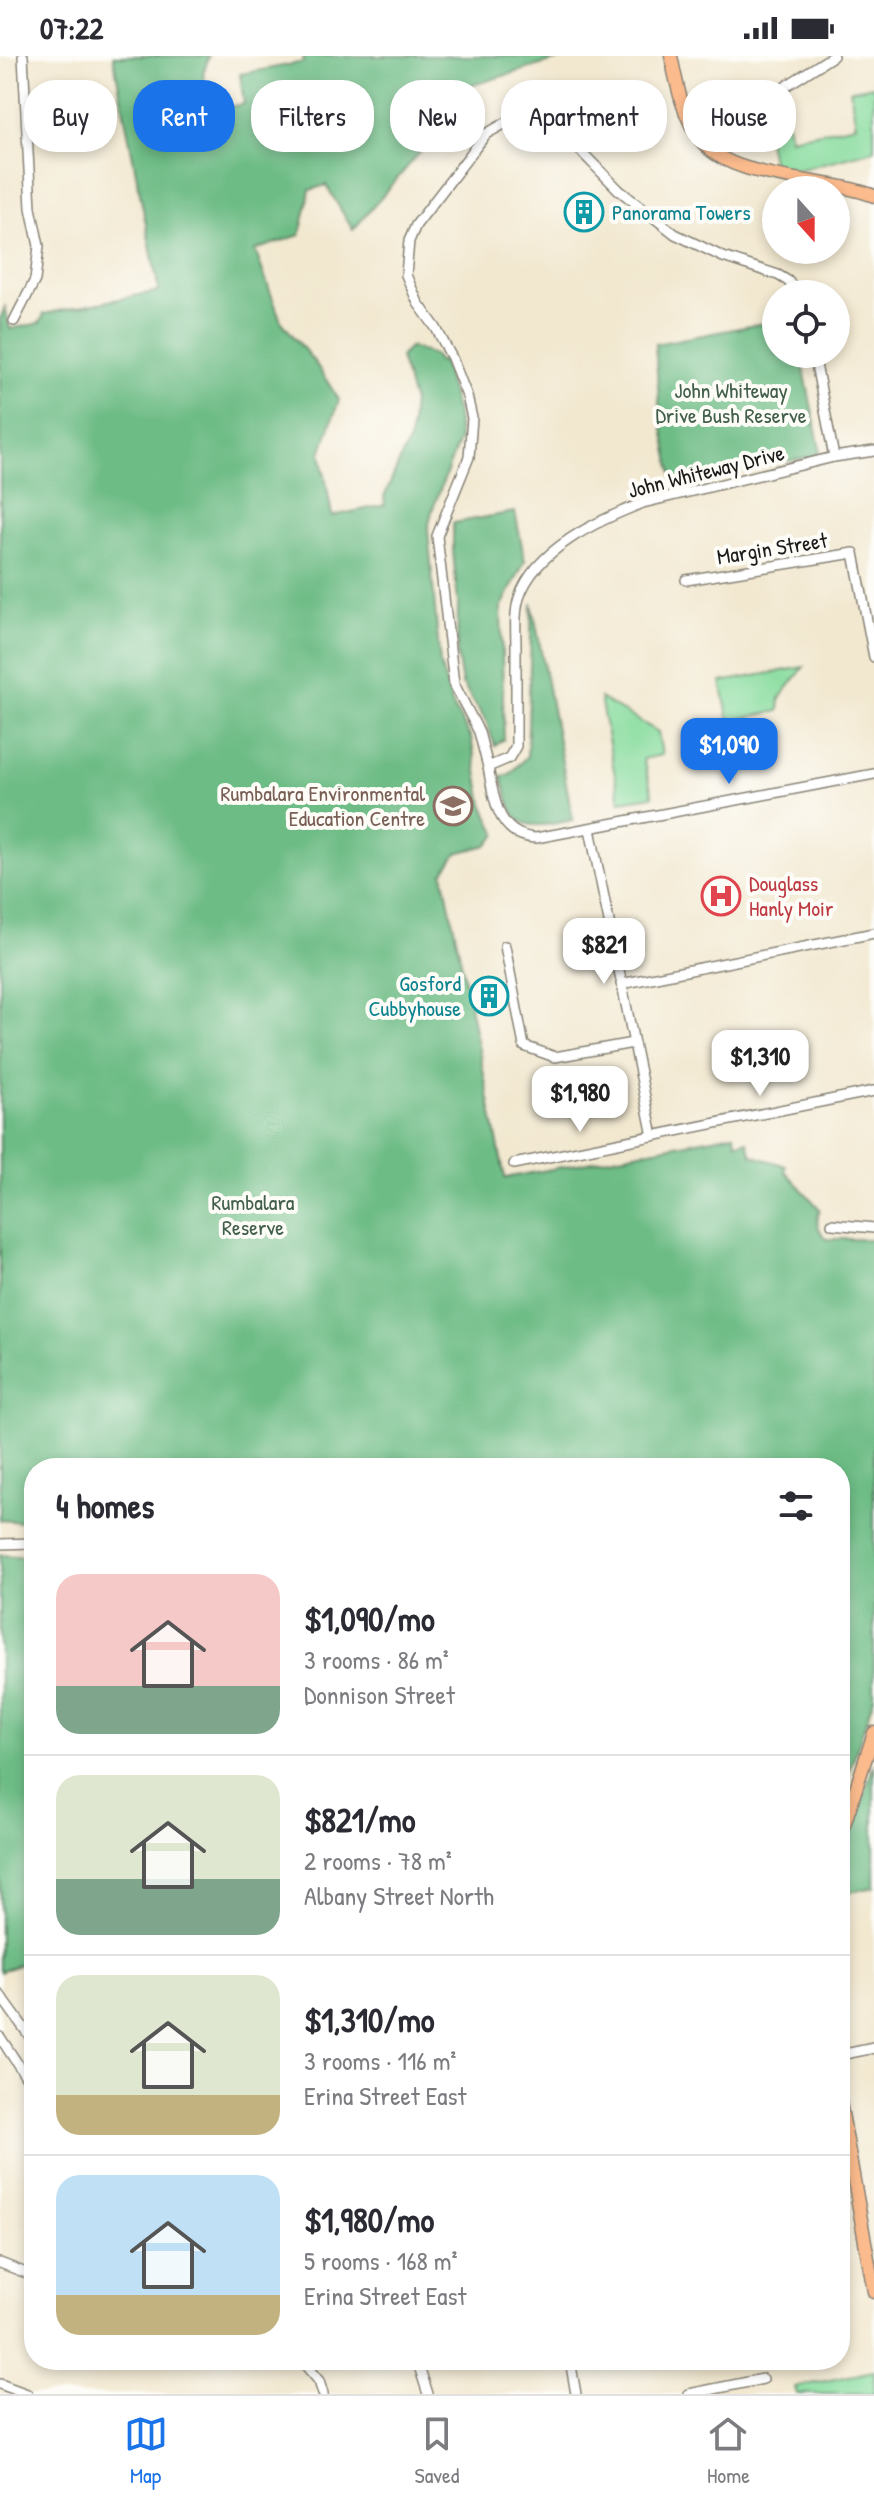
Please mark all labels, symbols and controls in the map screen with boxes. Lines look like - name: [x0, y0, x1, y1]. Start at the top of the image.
- text: 07:22: [40, 8, 103, 48]
- chip: Buy: [24, 80, 117, 152]
- chip: Rent: [133, 80, 235, 152]
- chip: Filters: [251, 80, 374, 152]
- chip: New: [390, 80, 485, 152]
- chip: Apartment: [501, 80, 667, 152]
- chip: House: [683, 80, 796, 152]
- north arrow: [762, 176, 850, 264]
- map controls: [762, 176, 850, 368]
- building icon: Panorama Towers: [563, 191, 605, 233]
- place label: Panorama Towers: [612, 197, 751, 227]
- button: locate: [762, 280, 850, 368]
- park label: John Whiteway Drive Bush Reserve: [655, 375, 807, 430]
- street label: John Whiteway Drive: [625, 437, 787, 505]
- street label: Margin Street: [715, 524, 830, 572]
- pin: $1,090: [664, 718, 794, 786]
- text: $1,090: [699, 726, 759, 761]
- place label: Rumbalara Environmental Education Centre: [221, 778, 425, 833]
- school or university icon: Rumbalara Environmental Education Centre: [432, 785, 474, 827]
- place label: Douglass Hanly Moir: [749, 868, 834, 923]
- hospital icon: Douglass Hanly Moir: [700, 875, 742, 917]
- pin: $821: [557, 918, 651, 986]
- text: $821: [581, 926, 627, 961]
- place label: Gosford Cubbyhouse: [369, 968, 461, 1023]
- building icon: Gosford Cubbyhouse: [468, 975, 510, 1017]
- pin: $1,310: [695, 1030, 825, 1098]
- text: $1,310: [730, 1038, 790, 1073]
- pin: $1,980: [515, 1066, 645, 1134]
- text: $1,980: [550, 1074, 610, 1109]
- park label: Rumbalara Reserve: [211, 1187, 295, 1242]
- text: 4 homes: [56, 1483, 154, 1529]
- icon: filters: [774, 1484, 818, 1528]
- text: $1,090/mo: [304, 1596, 435, 1642]
- icon: home: [120, 1606, 216, 1702]
- text: 3 rooms · 86 m²: [304, 1642, 449, 1677]
- text: Donnison Street: [304, 1677, 455, 1712]
- text: $821/mo: [304, 1797, 415, 1843]
- icon: home: [120, 1807, 216, 1903]
- text: 2 rooms · 78 m²: [304, 1843, 452, 1878]
- text: Albany Street North: [304, 1878, 494, 1913]
- text: $1,310/mo: [304, 1997, 434, 2043]
- icon: home: [120, 2007, 216, 2103]
- text: 3 rooms · 116 m²: [304, 2043, 456, 2078]
- text: Erina Street East: [304, 2078, 466, 2113]
- text: $1,980/mo: [304, 2197, 434, 2243]
- icon: home: [120, 2207, 216, 2303]
- text: 5 rooms · 168 m²: [304, 2243, 458, 2278]
- text: Erina Street East: [304, 2278, 466, 2313]
- tab: Map: [124, 2412, 168, 2490]
- tab: Saved: [415, 2412, 459, 2490]
- tab: Home: [706, 2412, 750, 2490]

